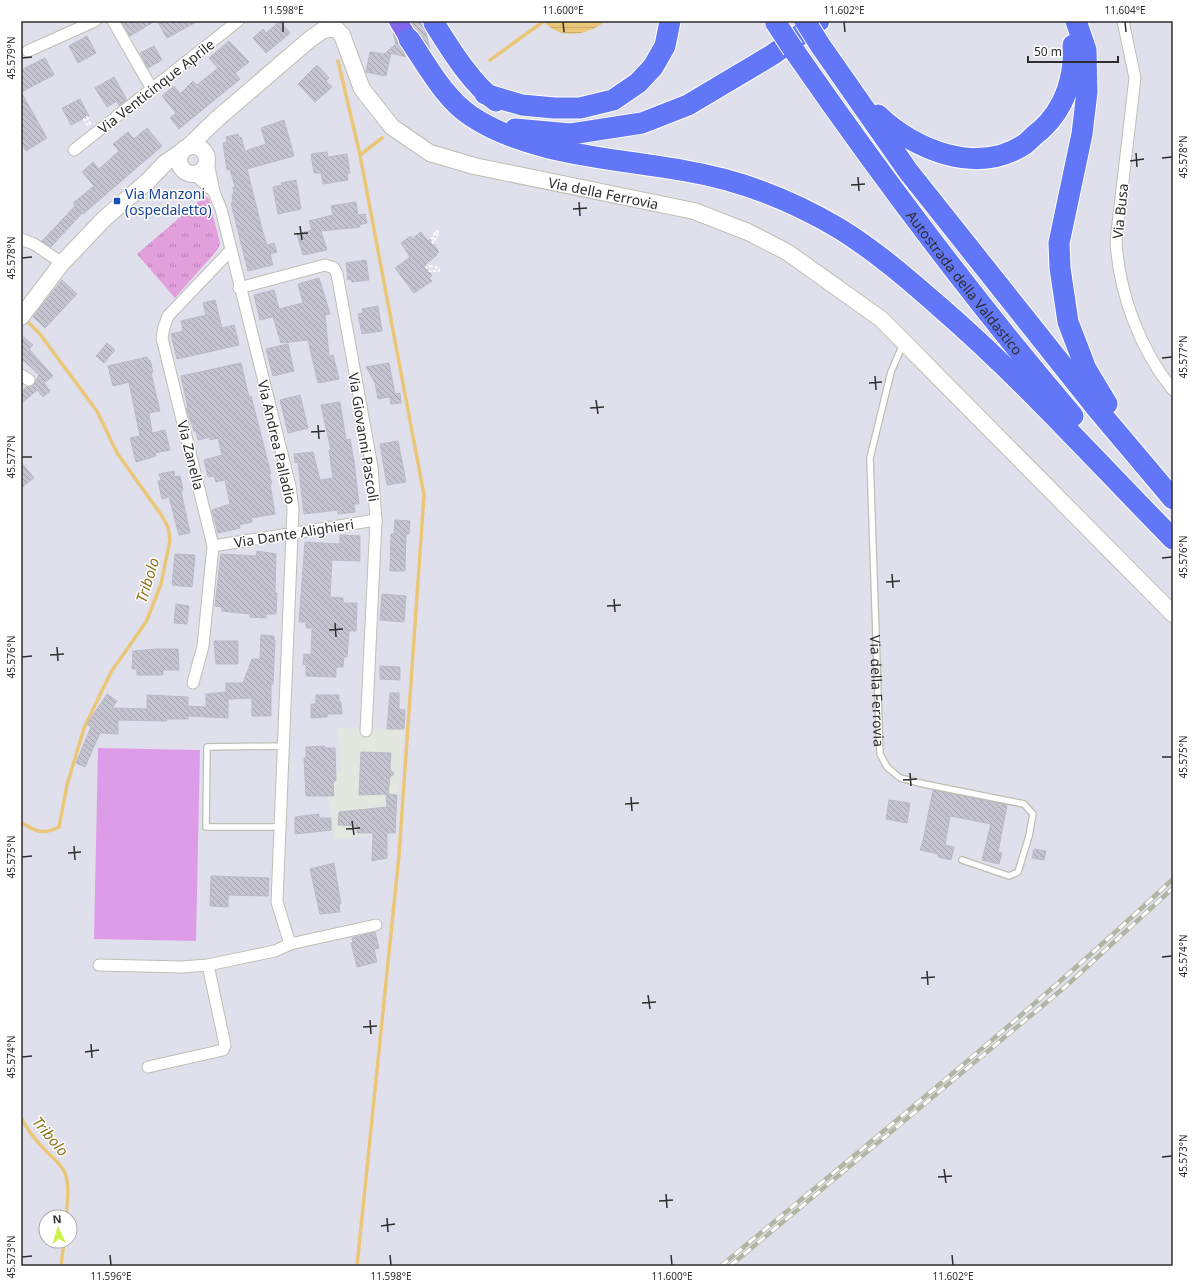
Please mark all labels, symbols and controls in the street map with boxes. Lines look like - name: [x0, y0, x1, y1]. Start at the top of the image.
- text: 11.598°E: [262, 3, 304, 17]
- text: 11.600°E: [542, 3, 584, 17]
- text: 11.602°E: [823, 3, 865, 17]
- text: 11.604°E: [1104, 3, 1146, 17]
- street label: Via Venticinque Aprile: [94, 34, 218, 138]
- text: 45.579°N: [4, 36, 18, 80]
- scale bar: [1028, 38, 1118, 64]
- text: 50 m: [1034, 43, 1062, 60]
- text: 45.578°N: [1176, 135, 1190, 179]
- street label: Via della Ferrovia: [547, 172, 660, 213]
- street label: Via Busa: [1108, 182, 1132, 240]
- place label: Via Manzoni (ospedaletto): [125, 184, 212, 219]
- marker: Via Manzoni (ospedaletto): [112, 196, 122, 206]
- street label: Autostrada della Valdastico: [903, 206, 1027, 359]
- text: 45.578°N: [4, 236, 18, 280]
- text: 45.577°N: [1176, 335, 1190, 379]
- street label: Via Giovanni Pascoli: [344, 371, 384, 503]
- street label: Via Andrea Palladio: [253, 378, 301, 506]
- street label: Via Zanella: [173, 418, 209, 492]
- text: 45.577°N: [4, 435, 18, 479]
- street label: Via Dante Alighieri: [233, 514, 355, 552]
- text: 45.576°N: [1176, 535, 1190, 579]
- water label: Tribolo: [131, 555, 163, 605]
- text: 45.576°N: [4, 635, 18, 679]
- street label: Via della Ferrovia: [866, 635, 889, 747]
- text: 45.575°N: [1176, 735, 1190, 779]
- text: 45.575°N: [4, 835, 18, 879]
- text: 45.574°N: [1176, 934, 1190, 978]
- text: 45.574°N: [4, 1035, 18, 1079]
- water label: Tribolo: [29, 1112, 73, 1160]
- text: 45.573°N: [1176, 1134, 1190, 1178]
- north arrow: [38, 1209, 78, 1249]
- text: N: [52, 1211, 62, 1226]
- text: 45.573°N: [4, 1235, 18, 1279]
- text: 11.596°E: [90, 1269, 132, 1283]
- text: 11.598°E: [370, 1269, 412, 1283]
- text: 11.600°E: [651, 1269, 693, 1283]
- text: 11.602°E: [932, 1269, 974, 1283]

